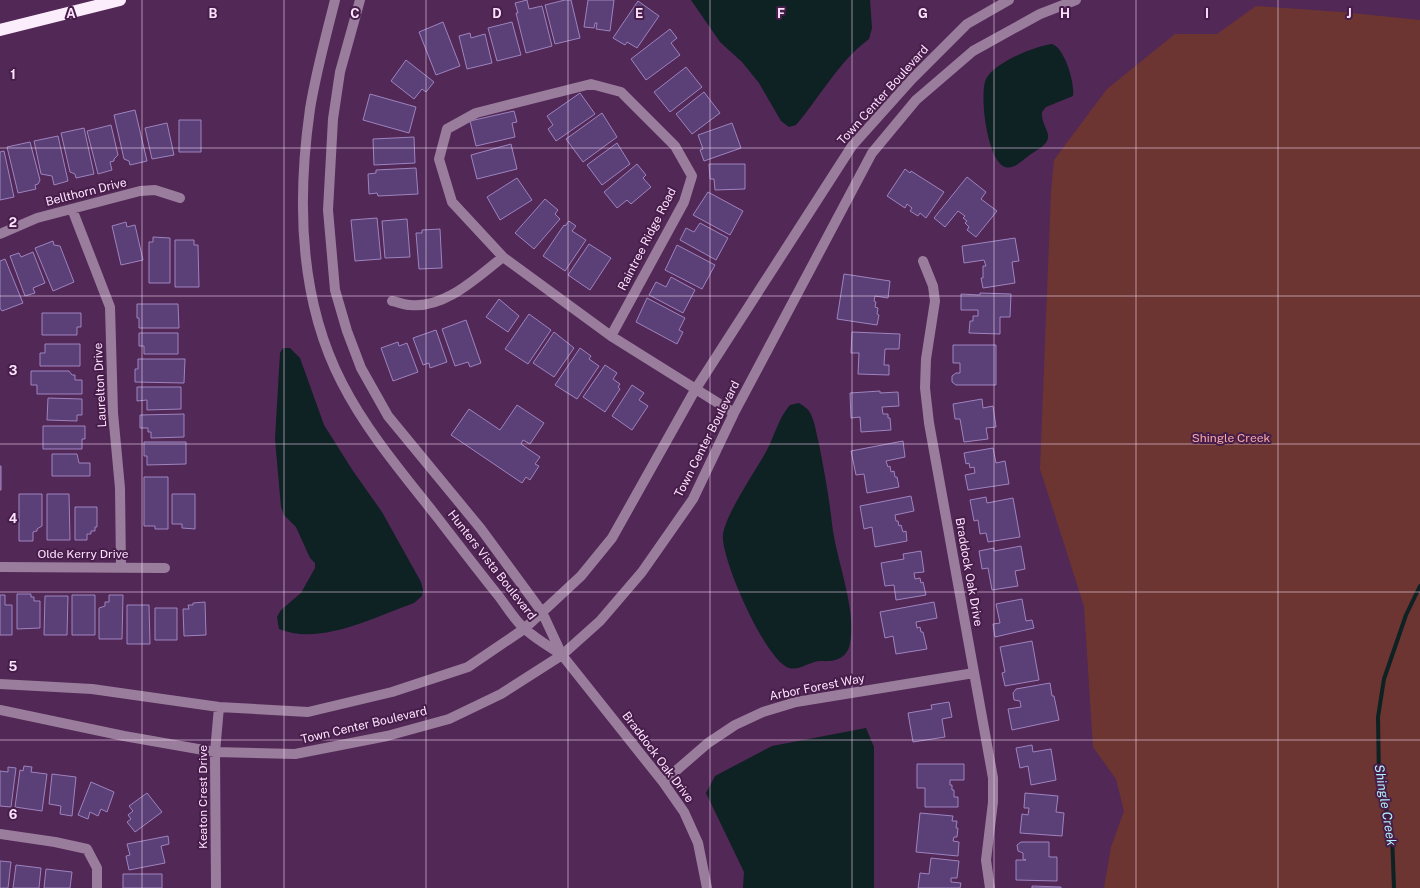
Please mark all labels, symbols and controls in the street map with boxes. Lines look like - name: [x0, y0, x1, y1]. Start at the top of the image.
- text: A: [66, 6, 76, 21]
- text: B: [209, 6, 218, 21]
- text: C: [350, 6, 360, 21]
- text: D: [492, 6, 502, 21]
- text: E: [635, 6, 643, 21]
- text: F: [777, 6, 785, 21]
- text: G: [918, 6, 928, 21]
- text: H: [1060, 6, 1070, 21]
- text: I: [1205, 6, 1209, 21]
- text: J: [1346, 6, 1352, 21]
- street label: Town Center Boulevard: [835, 42, 931, 148]
- text: 1: [10, 67, 16, 82]
- street label: Bellthorn Drive: [44, 175, 128, 209]
- street label: Raintree Ridge Road: [615, 185, 679, 293]
- text: 2: [9, 215, 17, 230]
- street label: Laurelton Drive: [91, 342, 109, 428]
- text: 3: [9, 363, 18, 378]
- street label: Town Center Boulevard: [671, 378, 743, 500]
- park label: Shingle Creek: [1192, 431, 1271, 445]
- street label: Hunters Vista Boulevard: [445, 508, 539, 622]
- text: 4: [9, 511, 18, 526]
- street label: Braddock Oak Drive: [953, 517, 985, 628]
- street label: Olde Kerry Drive: [37, 547, 129, 561]
- text: 5: [9, 659, 18, 674]
- street label: Arbor Forest Way: [768, 671, 866, 703]
- street label: Town Center Boulevard: [300, 704, 428, 746]
- street label: Braddock Oak Drive: [619, 709, 697, 805]
- street label: Keaton Crest Drive: [196, 745, 210, 849]
- water label: Shingle Creek: [1372, 763, 1399, 847]
- text: 6: [9, 807, 18, 822]

